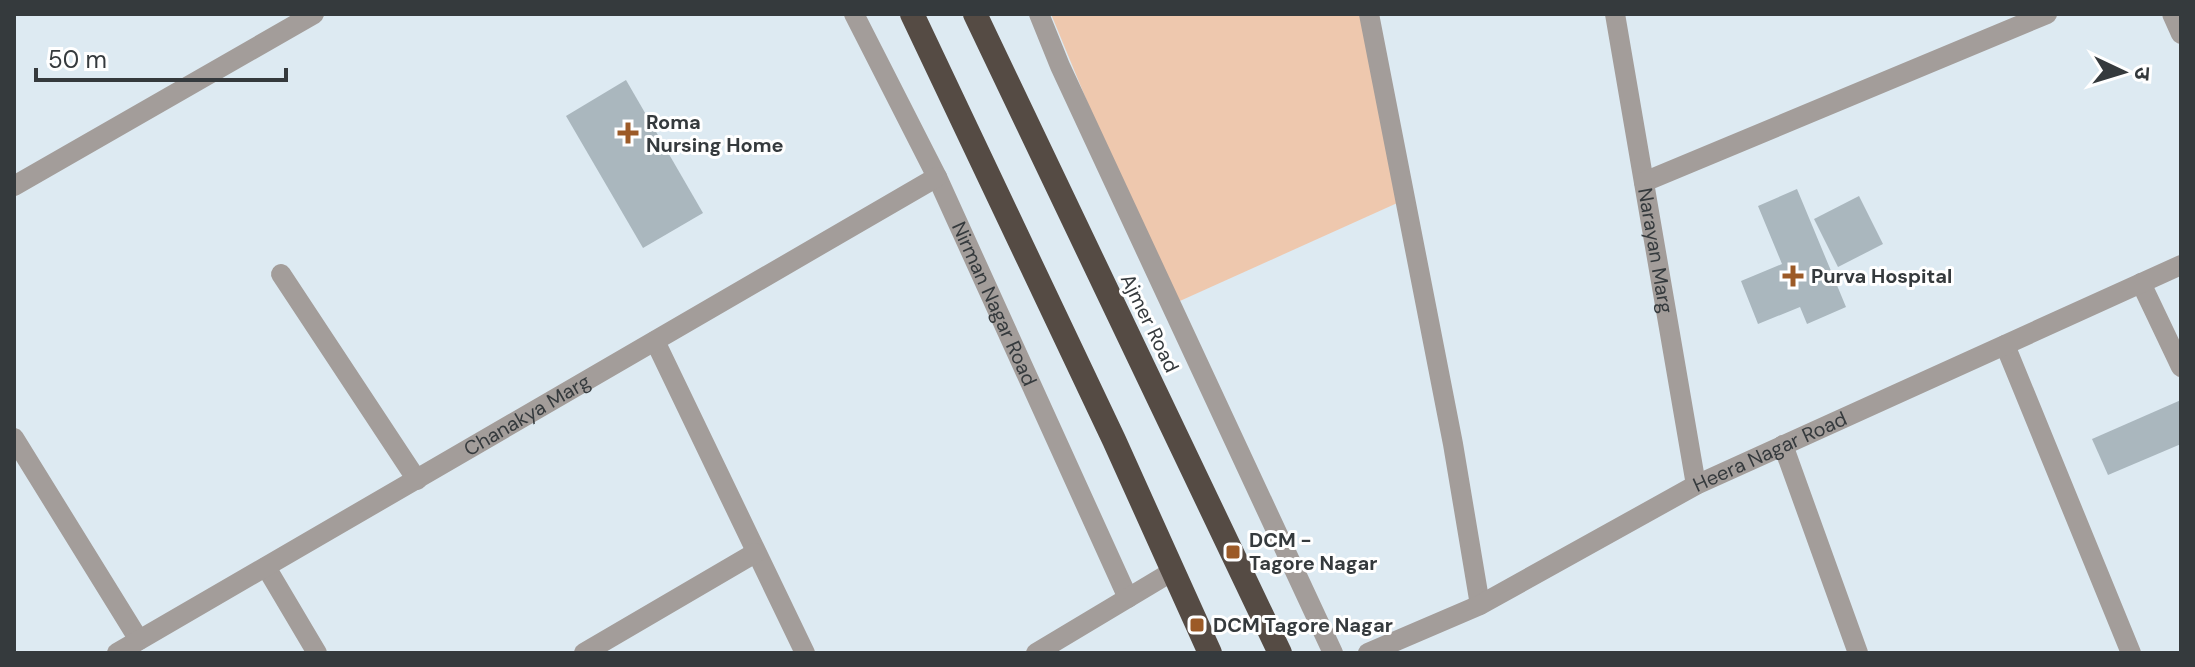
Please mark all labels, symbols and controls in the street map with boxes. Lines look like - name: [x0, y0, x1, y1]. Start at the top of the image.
- scale bar: [36, 32, 286, 82]
- north arrow: [2083, 32, 2163, 112]
- text: 50 m: [48, 44, 107, 75]
- text: उ: [2127, 66, 2157, 82]
- place label: Roma Nursing Home: [646, 109, 784, 158]
- marker: Roma Nursing Home: [617, 122, 639, 144]
- street label: Narayan Marg: [1632, 186, 1679, 315]
- street label: Nirman Nagar Road: [946, 217, 1043, 390]
- place label: Purva Hospital: [1811, 263, 1952, 289]
- marker: Purva Hospital: [1782, 265, 1804, 287]
- street label: Ajmer Road: [1115, 269, 1185, 377]
- street label: Chanakya Marg: [459, 368, 595, 462]
- street label: Heera Nagar Road: [1689, 405, 1851, 498]
- place label: DCM - Tagore Nagar: [1249, 527, 1378, 576]
- marker: DCM - Tagore Nagar: [1224, 543, 1242, 561]
- place label: DCM Tagore Nagar: [1213, 612, 1393, 638]
- marker: DCM Tagore Nagar: [1188, 616, 1206, 634]

